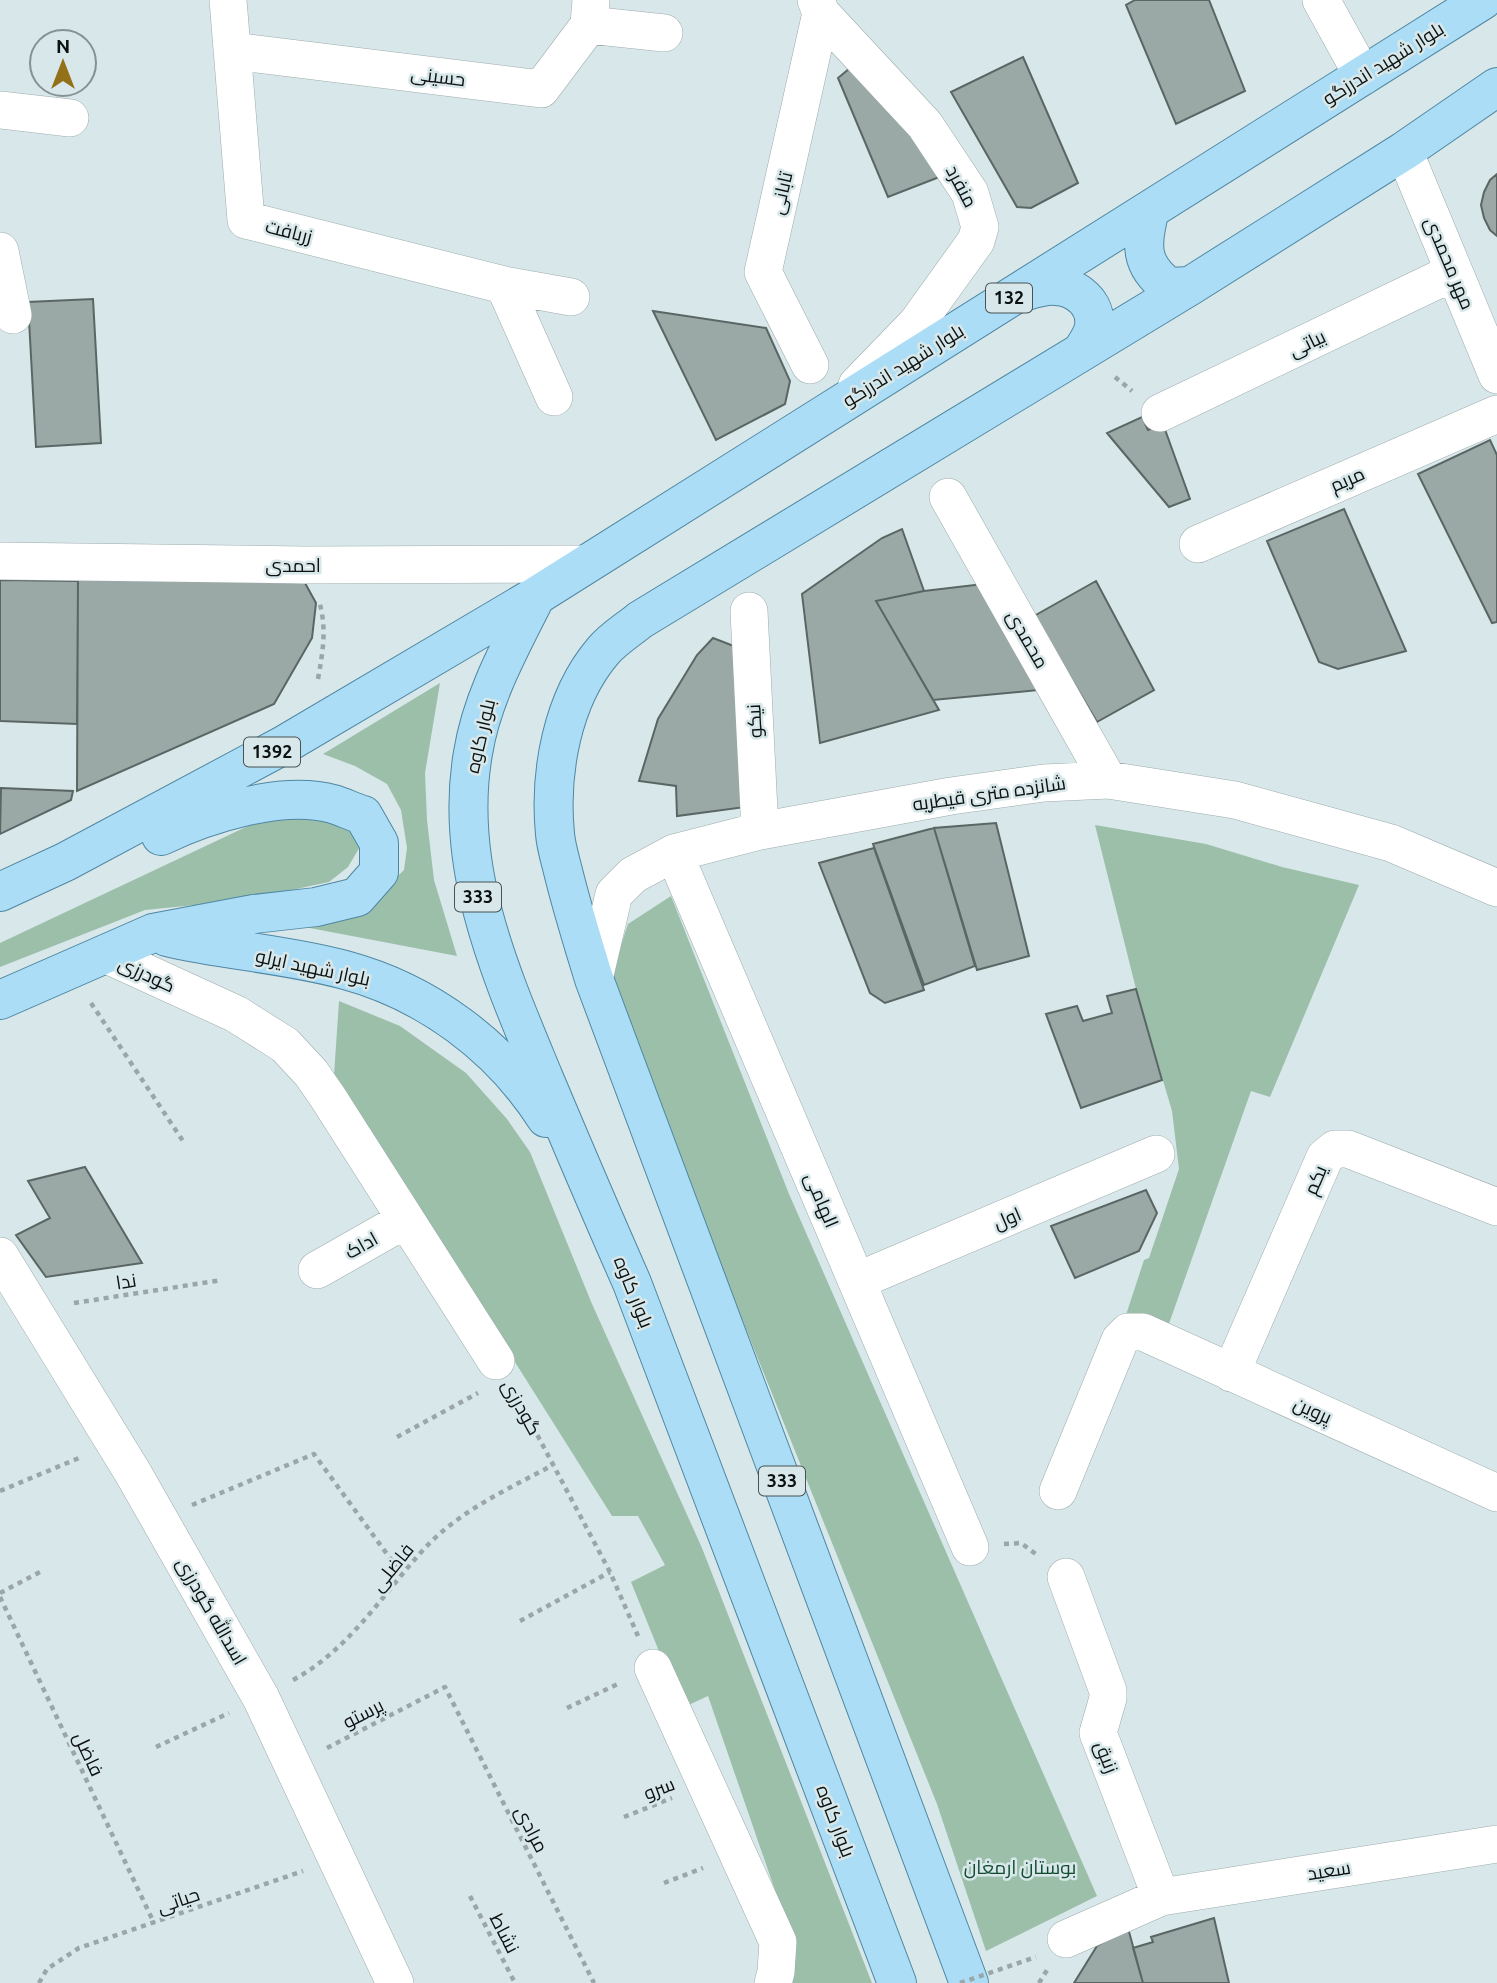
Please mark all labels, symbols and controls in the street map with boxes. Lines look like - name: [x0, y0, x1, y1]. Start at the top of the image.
- street label: بلوار شهید اندرزگو: [1318, 17, 1448, 110]
- north arrow: [28, 28, 98, 98]
- text: N: [56, 35, 70, 57]
- street label: حسینی: [409, 62, 467, 91]
- street label: منفرد: [941, 161, 982, 211]
- street label: تابانی: [765, 169, 798, 217]
- street label: مهر محمدی: [1420, 213, 1479, 313]
- street label: زربافت: [263, 215, 315, 248]
- road number: 132: [986, 284, 1032, 312]
- street label: بلوار شهید اندرزگو: [838, 319, 968, 412]
- street label: بیاتی: [1285, 325, 1329, 362]
- street label: مریم: [1326, 462, 1369, 499]
- street label: احمدی: [265, 554, 321, 577]
- street label: محمدی: [1002, 606, 1053, 673]
- street label: بلوار کاوه: [461, 697, 500, 775]
- street label: نیکو: [742, 703, 767, 739]
- road number: 1392: [244, 738, 300, 766]
- street label: شانزده متری قیطریه: [911, 771, 1067, 816]
- road number: 333: [455, 882, 501, 912]
- street label: بلوار شهید ایرلو: [253, 944, 372, 991]
- street label: گودرزی: [115, 951, 179, 998]
- street label: یکم: [1299, 1162, 1334, 1199]
- street label: الهامی: [800, 1169, 843, 1231]
- street label: اول: [990, 1202, 1025, 1235]
- street label: اداک: [341, 1227, 381, 1263]
- street label: بلوار کاوه: [609, 1253, 658, 1331]
- street label: ندا: [114, 1269, 138, 1293]
- street label: گودرزی: [497, 1375, 546, 1439]
- street label: پروین: [1290, 1392, 1336, 1430]
- road number: 333: [759, 1466, 805, 1496]
- street label: فاضلی: [366, 1539, 419, 1596]
- street label: اسدالله گودرزی: [171, 1553, 253, 1669]
- street label: پرستو: [339, 1693, 388, 1734]
- street label: فاضل: [68, 1729, 109, 1780]
- street label: زنبق: [1089, 1738, 1123, 1777]
- street label: سرو: [640, 1772, 678, 1805]
- street label: بلوار کاوه: [811, 1782, 860, 1860]
- street label: مرادی: [510, 1802, 553, 1856]
- park label: بوستان ارمغان: [964, 1856, 1076, 1879]
- street label: سعید: [1306, 1856, 1352, 1884]
- street label: حیاتی: [154, 1883, 203, 1918]
- street label: نشاط: [486, 1909, 524, 1957]

